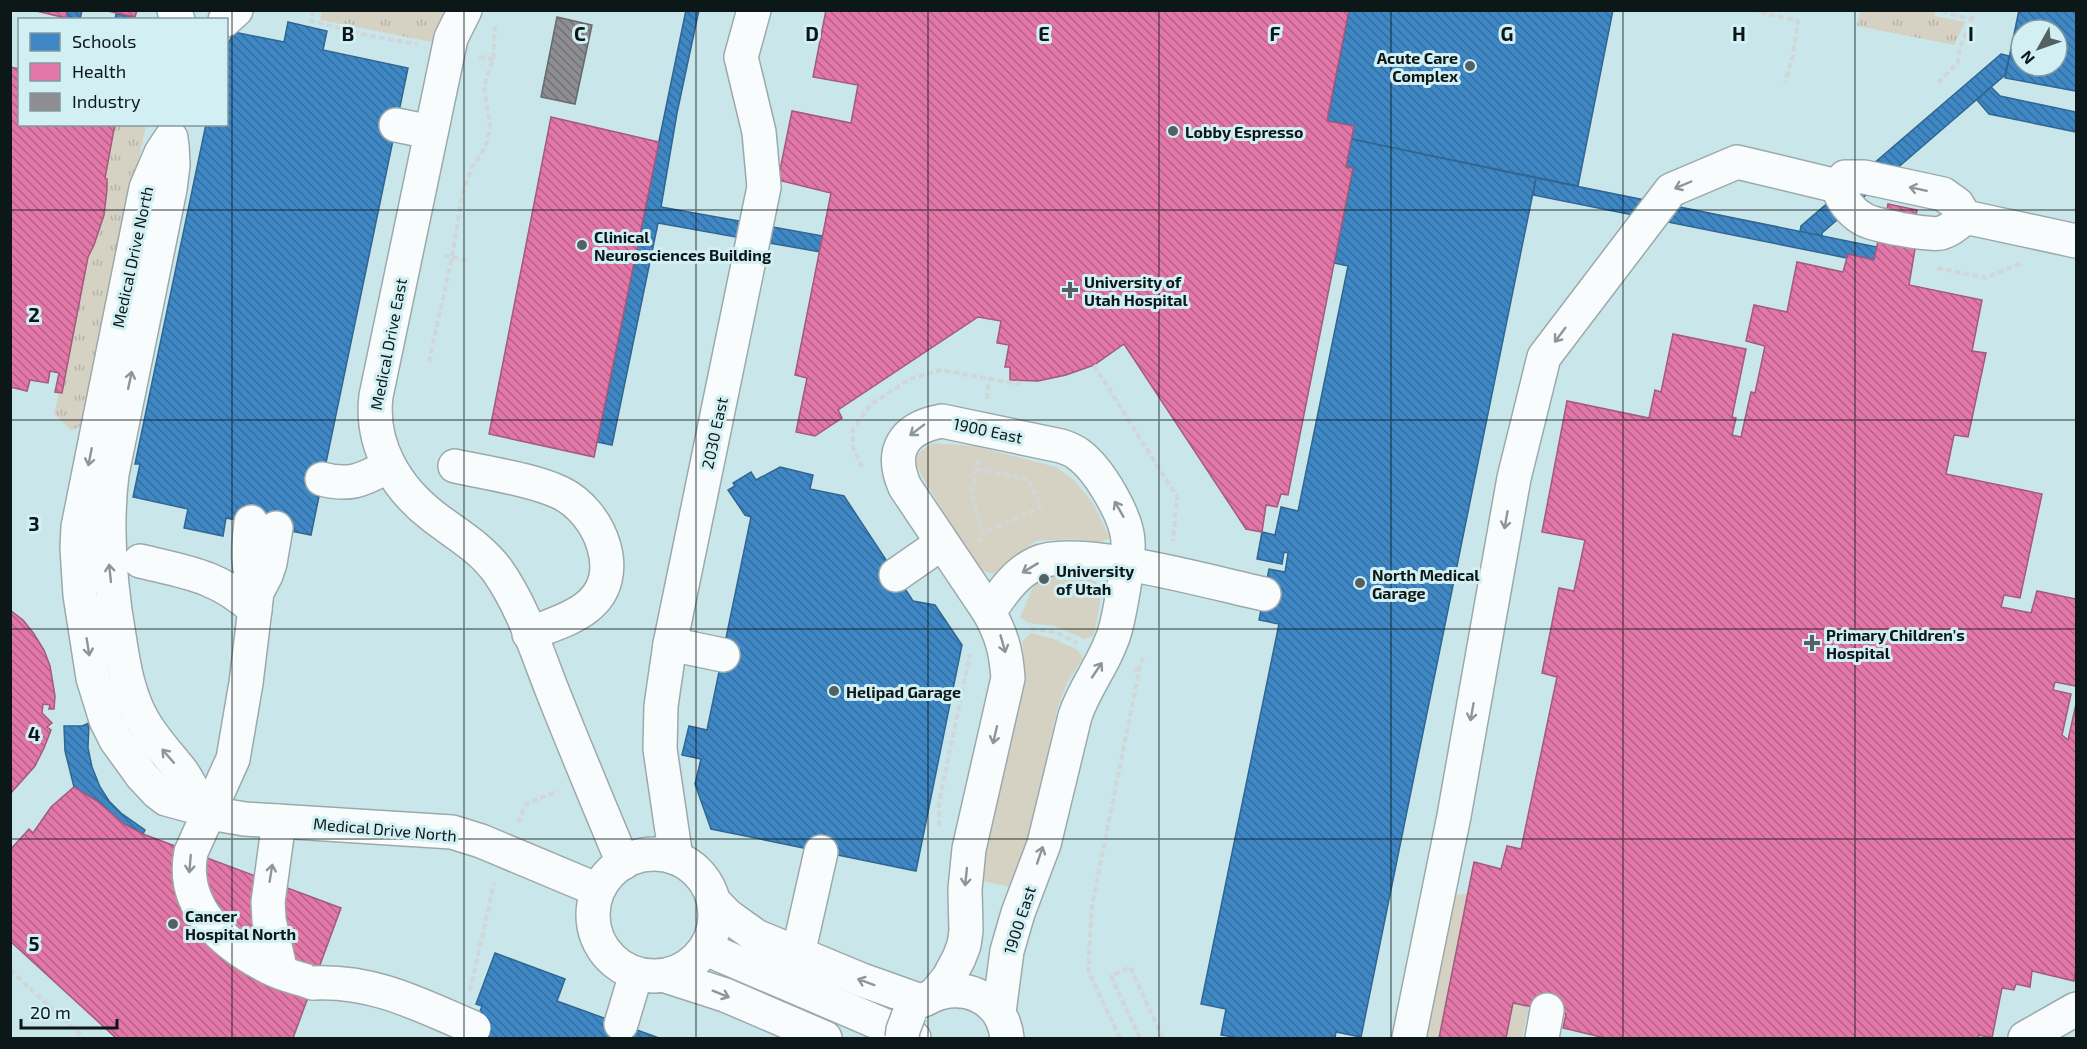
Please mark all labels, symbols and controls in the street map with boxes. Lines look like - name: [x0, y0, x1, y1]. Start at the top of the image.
- legend: [18, 18, 228, 126]
- north arrow: [2009, 18, 2069, 78]
- text: B: [342, 21, 354, 45]
- text: C: [574, 21, 586, 45]
- text: D: [805, 21, 819, 45]
- text: E: [1038, 21, 1050, 45]
- text: F: [1269, 21, 1281, 45]
- text: G: [1501, 21, 1513, 45]
- text: H: [1732, 21, 1746, 45]
- text: I: [1968, 21, 1974, 45]
- text: Schools: [72, 30, 136, 52]
- text: N: [2016, 47, 2038, 68]
- place label: Acute Care Complex: [1377, 48, 1458, 85]
- marker: Acute Care Complex: [1463, 59, 1477, 73]
- text: Health: [72, 60, 126, 82]
- text: Industry: [72, 90, 141, 112]
- place label: Lobby Espresso: [1185, 122, 1304, 142]
- marker: Lobby Espresso: [1166, 124, 1180, 138]
- one-way arrow: [1675, 180, 1693, 191]
- one-way arrow: [1909, 182, 1928, 194]
- street label: Medical Drive North: [108, 185, 156, 329]
- place label: Clinical Neurosciences Building: [594, 227, 772, 264]
- marker: Clinical Neurosciences Building: [575, 238, 589, 252]
- place label: University of Utah Hospital: [1084, 272, 1188, 309]
- street label: Medical Drive East: [366, 277, 410, 411]
- marker: University of Utah Hospital: [1061, 281, 1079, 299]
- text: 2: [28, 302, 40, 326]
- one-way arrow: [1554, 326, 1567, 342]
- one-way arrow: [125, 371, 136, 391]
- street label: 2030 East: [697, 395, 731, 471]
- street label: 1900 East: [952, 413, 1024, 447]
- one-way arrow: [909, 423, 925, 436]
- one-way arrow: [84, 448, 96, 467]
- one-way arrow: [1112, 501, 1124, 518]
- one-way arrow: [1501, 509, 1512, 529]
- text: 3: [28, 511, 40, 535]
- place label: University of Utah: [1056, 561, 1134, 598]
- one-way arrow: [1022, 562, 1039, 574]
- one-way arrow: [104, 564, 115, 584]
- place label: North Medical Garage: [1372, 565, 1480, 602]
- marker: University of Utah: [1037, 572, 1051, 586]
- marker: North Medical Garage: [1353, 576, 1367, 590]
- place label: Primary Children's Hospital: [1826, 625, 1965, 662]
- one-way arrow: [998, 634, 1009, 653]
- marker: Primary Children's Hospital: [1803, 634, 1821, 652]
- one-way arrow: [83, 637, 94, 657]
- one-way arrow: [1091, 662, 1103, 679]
- place label: Helipad Garage: [846, 682, 961, 701]
- marker: Helipad Garage: [827, 684, 841, 698]
- one-way arrow: [1466, 701, 1477, 721]
- text: 4: [28, 721, 41, 745]
- one-way arrow: [989, 725, 1000, 745]
- one-way arrow: [161, 749, 175, 764]
- street label: Medical Drive North: [312, 813, 458, 845]
- one-way arrow: [1036, 846, 1047, 865]
- one-way arrow: [184, 854, 195, 874]
- one-way arrow: [266, 864, 277, 883]
- one-way arrow: [960, 866, 971, 886]
- street label: 1900 East: [999, 884, 1039, 956]
- place label: Cancer Hospital North: [185, 906, 296, 943]
- marker: Cancer Hospital North: [166, 917, 180, 931]
- text: 5: [28, 931, 40, 955]
- one-way arrow: [857, 975, 876, 986]
- one-way arrow: [711, 989, 730, 1000]
- scale bar: [21, 992, 117, 1030]
- text: 20 m: [30, 1001, 71, 1023]

